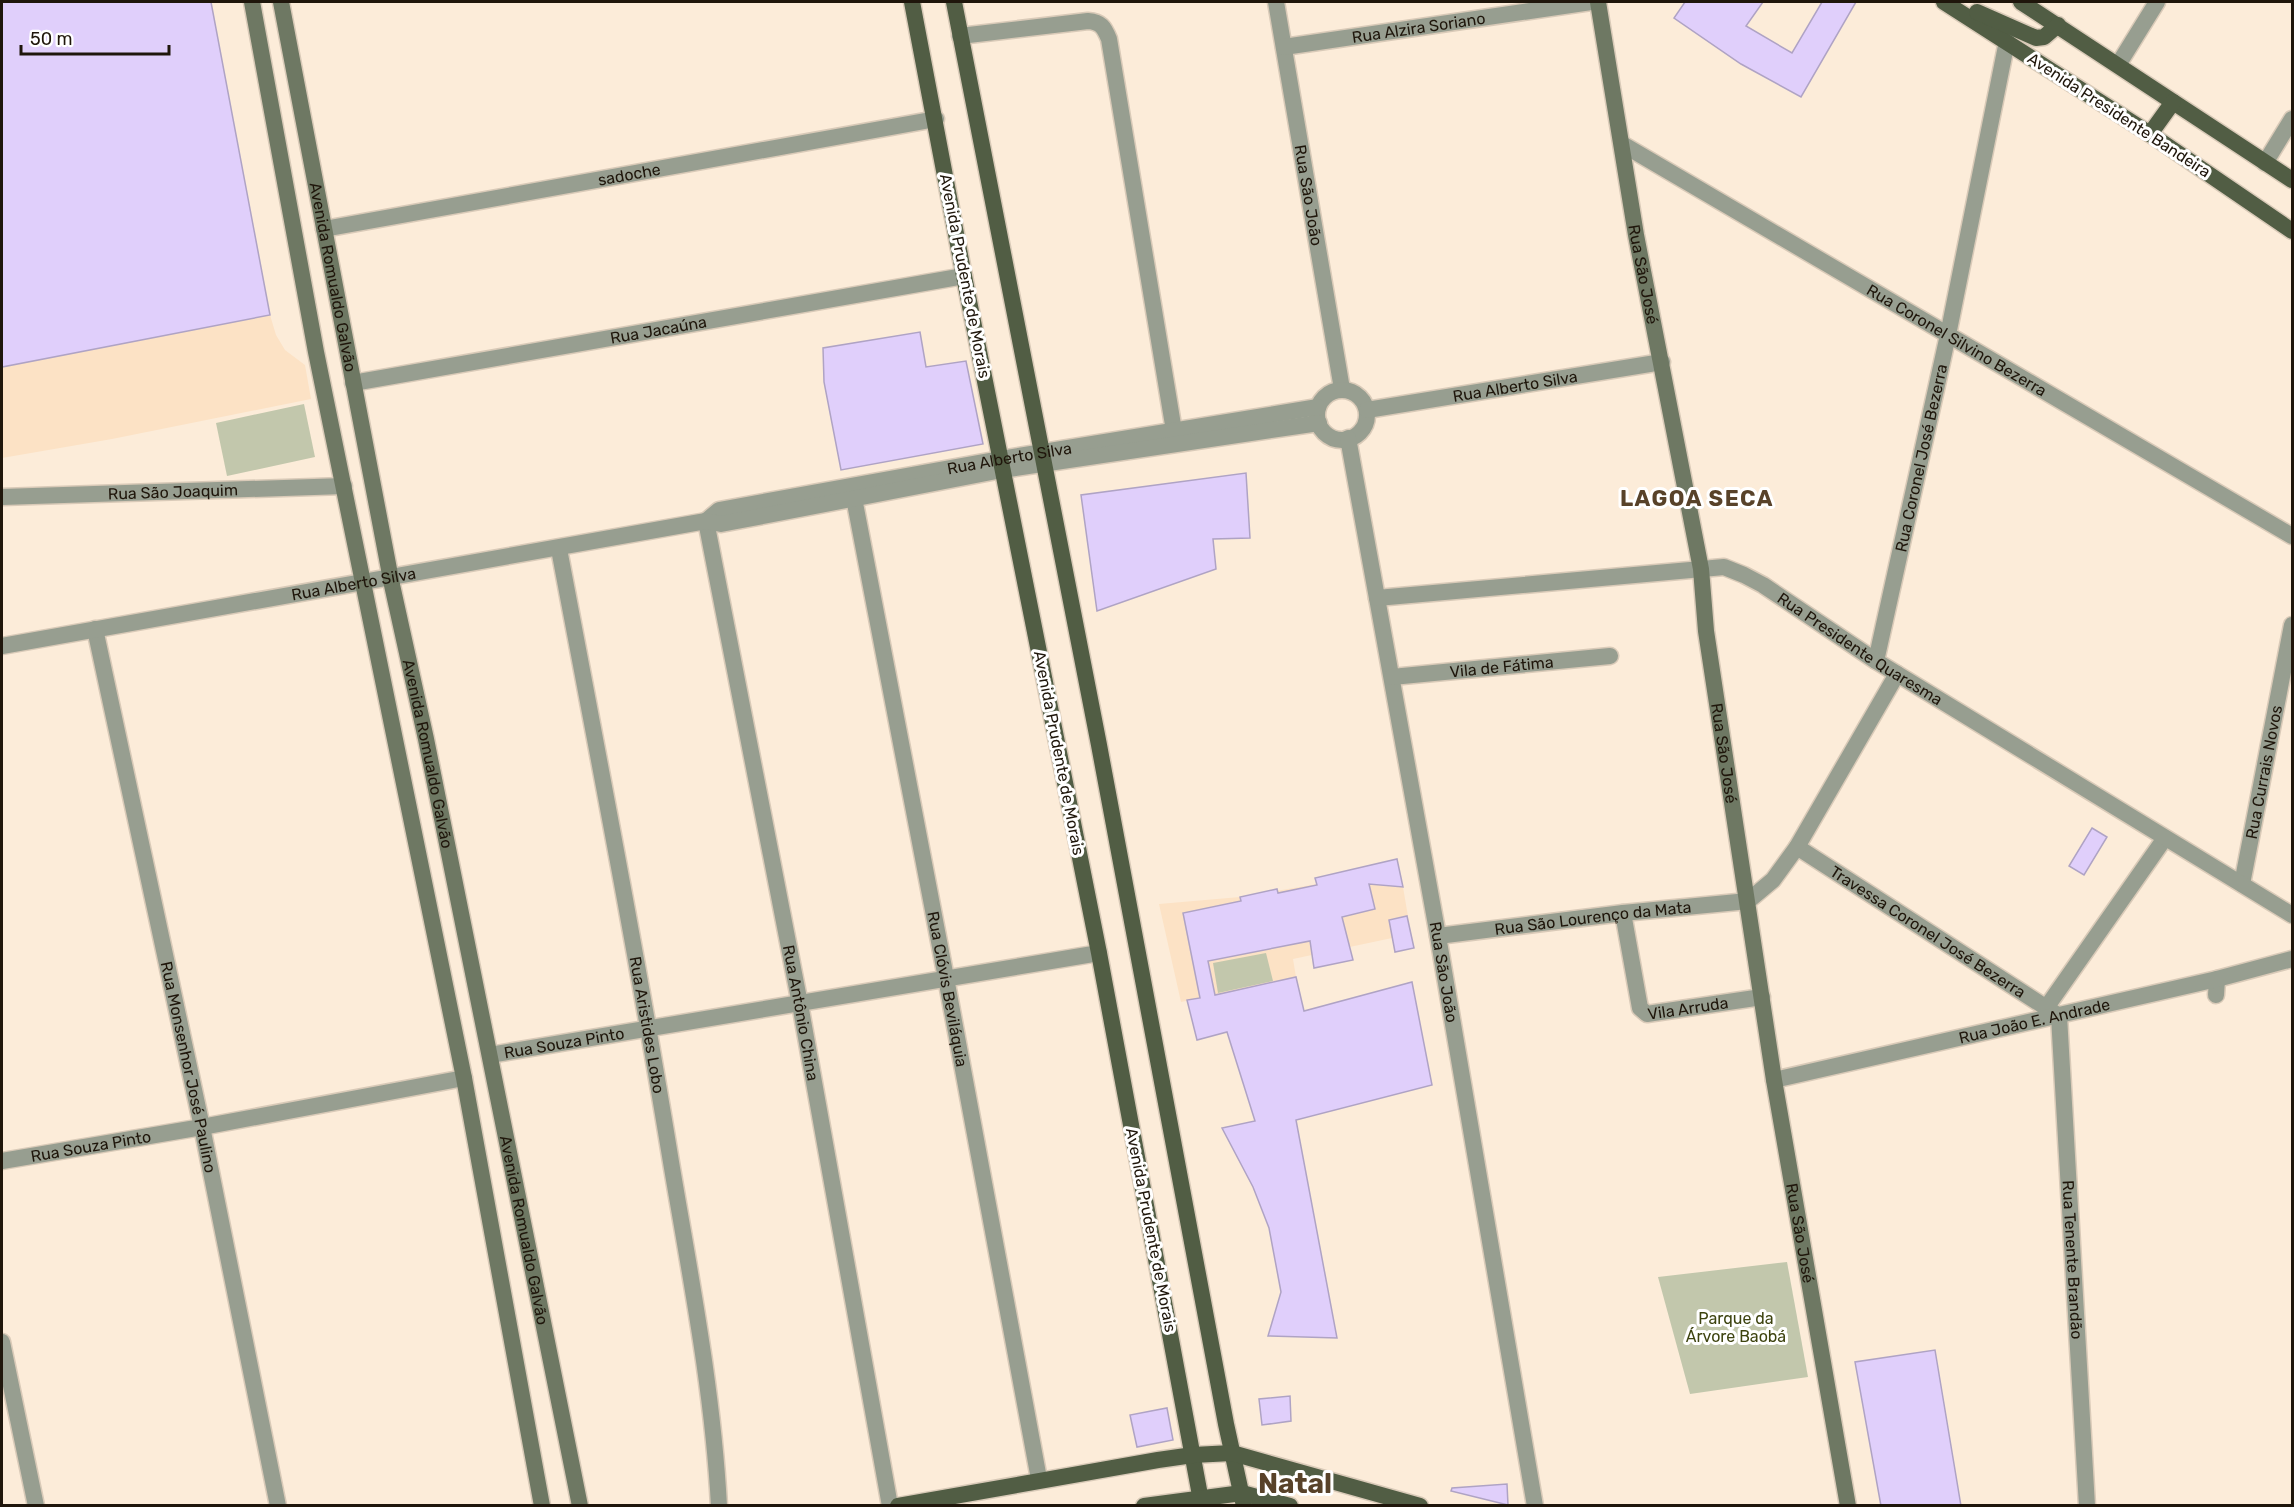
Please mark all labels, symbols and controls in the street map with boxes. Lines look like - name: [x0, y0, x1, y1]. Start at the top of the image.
- street label: Rua Alzira Soriano: [1351, 8, 1487, 46]
- scale bar: [21, 18, 170, 56]
- text: 50 m: [30, 28, 73, 50]
- street label: Avenida Presidente Bandeira: [2024, 49, 2214, 181]
- street label: Rua São João: [1291, 143, 1327, 247]
- street label: sadoche: [596, 159, 662, 189]
- street label: Avenida Prudente de Morais: [936, 172, 994, 380]
- street label: Avenida Romualdo Galvão: [306, 181, 361, 373]
- street label: Rua São José: [1625, 223, 1663, 326]
- street label: Rua Coronel Silvino Bezerra: [1864, 280, 2050, 400]
- street label: Rua Jacaúna: [609, 312, 708, 347]
- street label: Rua Coronel José Bezerra: [1891, 362, 1951, 554]
- street label: Rua Alberto Silva: [1451, 366, 1579, 405]
- street label: Rua Alberto Silva: [945, 438, 1073, 478]
- street label: Rua São Joaquim: [107, 480, 238, 503]
- district label: LAGOA SECA: [1620, 485, 1774, 512]
- street label: Rua Alberto Silva: [290, 563, 417, 604]
- street label: Rua Presidente Quaresma: [1774, 588, 1946, 709]
- street label: Avenida Prudente de Morais: [1030, 649, 1088, 857]
- street label: Vila de Fátima: [1449, 652, 1554, 681]
- street label: Avenida Romualdo Galvão: [399, 657, 457, 850]
- street label: Rua São José: [1708, 702, 1741, 805]
- street label: Rua Currais Novos: [2241, 703, 2286, 841]
- street label: Travessa Coronel José Bezerra: [1827, 862, 2029, 1002]
- street label: Rua São Lourenço da Mata: [1493, 897, 1692, 938]
- street label: Rua Clóvis Beviláquia: [924, 910, 972, 1068]
- street label: Rua São João: [1426, 920, 1462, 1024]
- street label: Rua Antônio China: [779, 943, 823, 1082]
- street label: Rua Aristides Lobo: [626, 955, 669, 1095]
- street label: Rua Monsenhor José Paulino: [157, 960, 220, 1174]
- street label: Vila Arruda: [1646, 993, 1730, 1023]
- street label: Rua João E. Andrade: [1957, 994, 2112, 1047]
- street label: Rua Souza Pinto: [502, 1023, 626, 1062]
- street label: Rua Souza Pinto: [29, 1126, 152, 1165]
- street label: Avenida Prudente de Morais: [1122, 1126, 1180, 1334]
- street label: Avenida Romualdo Galvão: [496, 1134, 553, 1326]
- street label: Rua Tenente Brandão: [2059, 1180, 2087, 1340]
- street label: Rua São José: [1783, 1182, 1819, 1285]
- park label: Parque da Árvore Baobá: [1686, 1309, 1786, 1346]
- district label: Natal: [1258, 1467, 1332, 1500]

